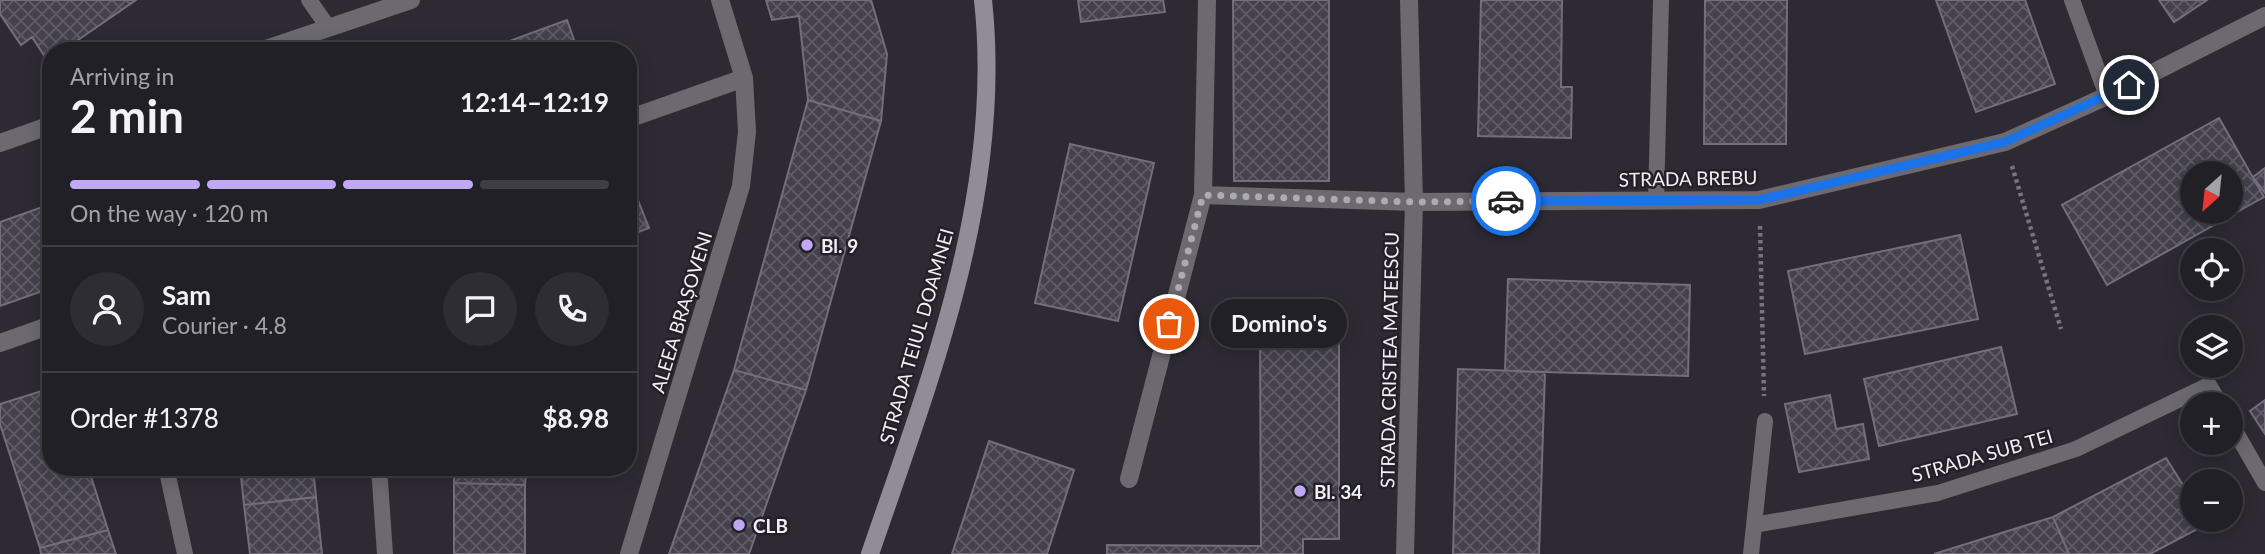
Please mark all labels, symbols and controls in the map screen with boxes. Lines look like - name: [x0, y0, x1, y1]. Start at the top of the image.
- pin: [2099, 55, 2159, 115]
- text: Arriving in: [70, 62, 174, 90]
- icon: home: [2110, 66, 2148, 104]
- text: 12:14–12:19: [460, 86, 609, 118]
- text: 2 min: [70, 88, 184, 143]
- north arrow: [2180, 161, 2244, 224]
- map controls: [2180, 161, 2243, 532]
- street label: STRADA BREBU: [1618, 165, 1758, 191]
- courier: [1471, 166, 1541, 236]
- icon: car: [1487, 182, 1525, 220]
- text: On the way · 120 m: [70, 199, 269, 227]
- street label: STRADA TEIUL DOAMNEI: [874, 226, 958, 446]
- street label: ALEEA BRAȘOVENI: [646, 229, 716, 395]
- street label: STRADA CRISTEA MATEESCU: [1375, 232, 1403, 488]
- place label: Bl. 9: [821, 234, 858, 257]
- marker: Bl. 9: [799, 237, 815, 253]
- button: locate: [2180, 238, 2243, 301]
- button: person: [70, 272, 144, 346]
- button: chat: [443, 272, 517, 346]
- button: phone: [535, 272, 609, 346]
- text: Sam: [162, 279, 211, 311]
- pin: [1139, 294, 1199, 354]
- callout: Domino's: [1211, 300, 1348, 348]
- icon: bag: [1150, 305, 1188, 343]
- text: Domino's: [1231, 309, 1327, 337]
- text: Courier · 4.8: [162, 311, 287, 339]
- button: layers: [2180, 315, 2243, 378]
- button: +: [2180, 392, 2243, 455]
- text: Order #1378: [70, 402, 219, 434]
- text: $8.98: [543, 402, 609, 434]
- street label: STRADA SUB TEI: [1909, 424, 2055, 486]
- button: −: [2180, 469, 2243, 532]
- place label: Bl. 34: [1314, 480, 1362, 503]
- marker: Bl. 34: [1292, 483, 1308, 499]
- place label: CLB: [753, 514, 788, 537]
- marker: CLB: [731, 517, 747, 533]

